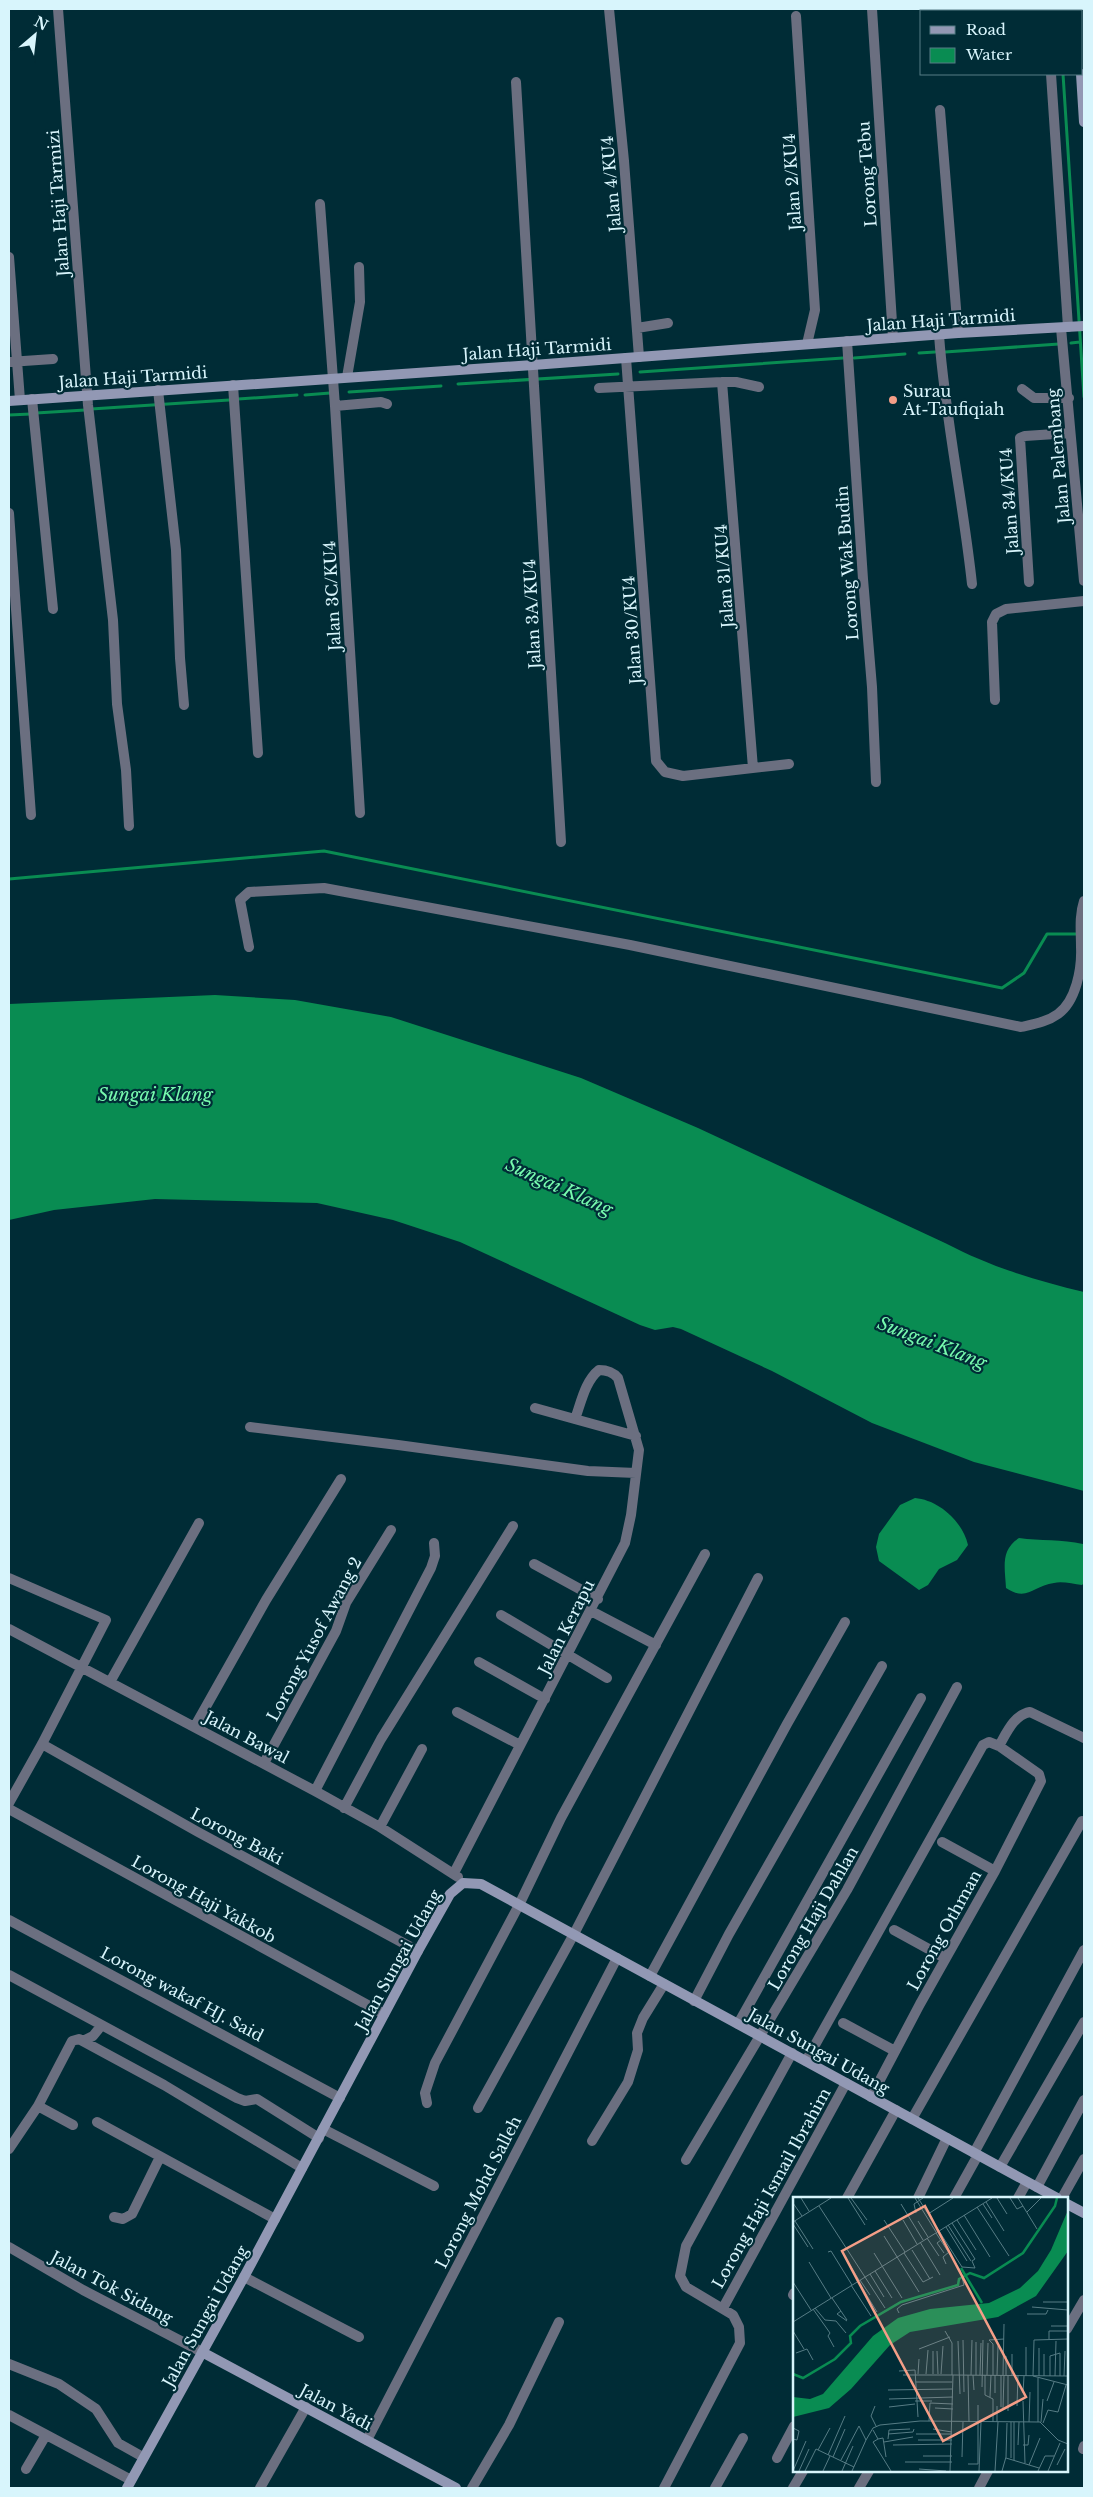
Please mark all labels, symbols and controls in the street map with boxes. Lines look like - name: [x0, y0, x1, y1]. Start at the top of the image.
- north arrow: [10, 10, 60, 60]
- legend: [920, 10, 1083, 75]
- text: N: [31, 12, 51, 35]
- text: Road: [966, 20, 1006, 39]
- text: Water: [965, 45, 1013, 64]
- street label: Lorong Tebu: [853, 120, 881, 228]
- street label: Jalan Haji Tarmizi: [43, 128, 73, 279]
- street label: Jalan 2/KU4: [779, 133, 806, 233]
- street label: Jalan 4/KU4: [597, 135, 625, 235]
- street label: Jalan Haji Tarmidi: [864, 305, 1017, 335]
- street label: Jalan Haji Tarmidi: [460, 334, 613, 364]
- street label: Jalan Haji Tarmidi: [56, 362, 209, 392]
- place label: Surau At-Taufiqiah: [902, 381, 1004, 419]
- street label: Jalan Palembang: [1042, 387, 1074, 526]
- marker: Surau At-Taufiqiah: [887, 394, 899, 406]
- street label: Jalan 34/KU4: [995, 447, 1023, 557]
- street label: Lorong Wak Budin: [832, 485, 862, 641]
- street label: Jalan 31/KU4: [710, 523, 738, 631]
- street label: Jalan 3C/KU4: [319, 541, 345, 653]
- street label: Jalan 3A/KU4: [519, 559, 545, 671]
- street label: Jalan 30/KU4: [618, 575, 646, 687]
- water label: Sungai Klang: [97, 1084, 214, 1106]
- water label: Sungai Klang: [502, 1154, 617, 1221]
- water label: Sungai Klang: [874, 1312, 991, 1374]
- street label: Lorong Yusof Awang 2: [262, 1554, 366, 1724]
- street label: Jalan Kerapu: [533, 1576, 599, 1680]
- street label: Jalan Bawal: [200, 1705, 293, 1768]
- street label: Lorong Baki: [187, 1803, 287, 1869]
- street label: Lorong Haji Dahlan: [764, 1843, 862, 1993]
- street label: Lorong Haji Yakkob: [128, 1851, 280, 1947]
- street label: Lorong Othman: [903, 1866, 985, 1994]
- street label: Jalan Sungai Udang: [350, 1886, 445, 2036]
- street label: Lorong wakaf HJ. Said: [97, 1942, 267, 2046]
- street label: Jalan Sungai Udang: [743, 2003, 893, 2098]
- street label: Lorong Haji Ismail Ibrahim: [707, 2084, 835, 2292]
- street label: Lorong Mohd Salleh: [431, 2112, 525, 2272]
- inset map: [793, 2197, 1068, 2472]
- street label: Jalan Sungai Udang: [157, 2242, 252, 2392]
- street label: Jalan Tok Sidang: [46, 2245, 177, 2328]
- street label: Jalan Yadi: [295, 2379, 376, 2435]

